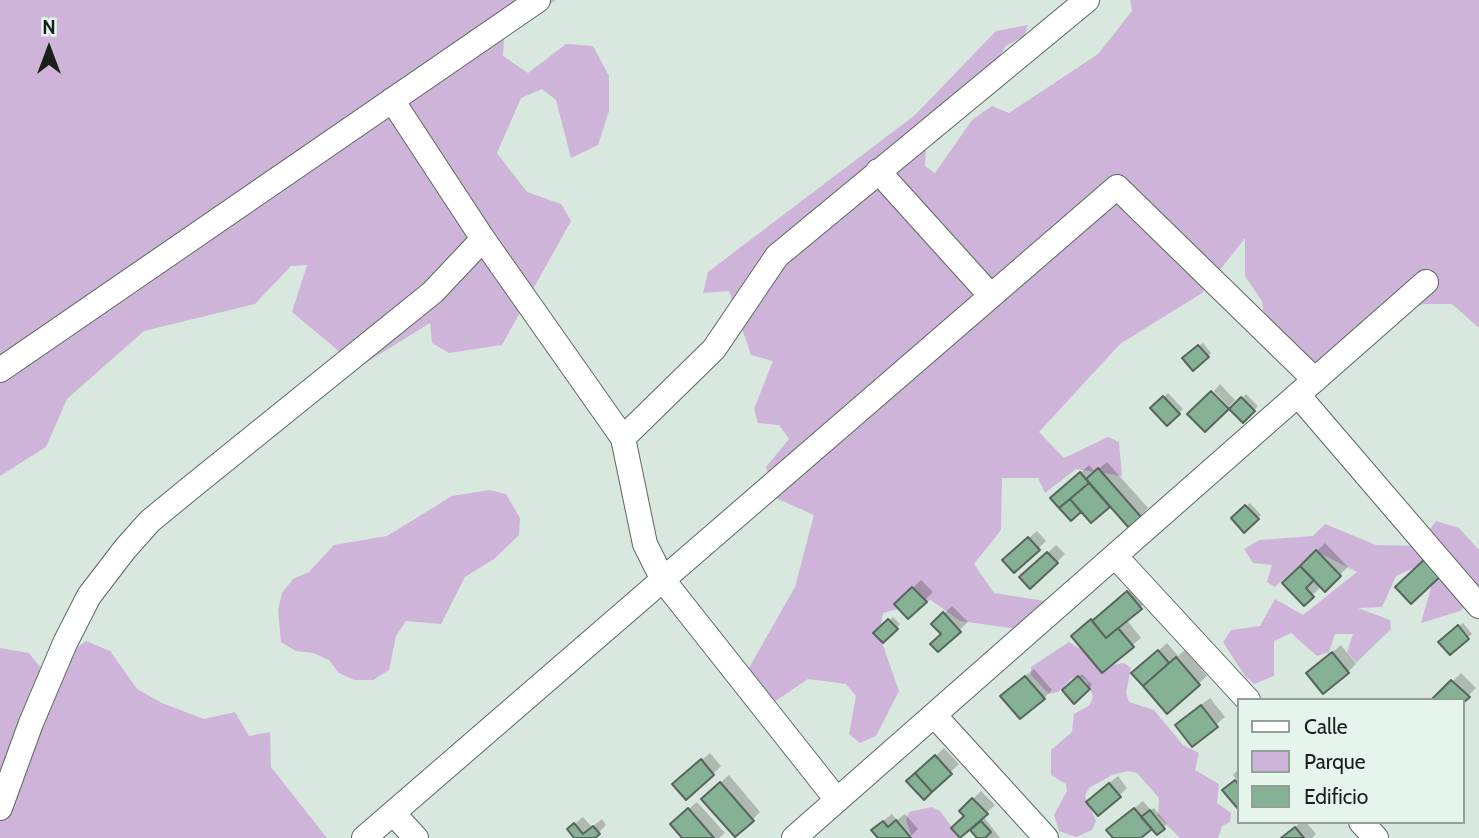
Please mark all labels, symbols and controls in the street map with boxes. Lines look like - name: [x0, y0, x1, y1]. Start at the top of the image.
- north arrow: [14, 14, 84, 84]
- text: N: [42, 16, 56, 39]
- legend: [1238, 698, 1465, 824]
- text: Calle: [1304, 714, 1348, 739]
- text: Parque: [1304, 749, 1366, 774]
- text: Edificio: [1304, 784, 1368, 809]

